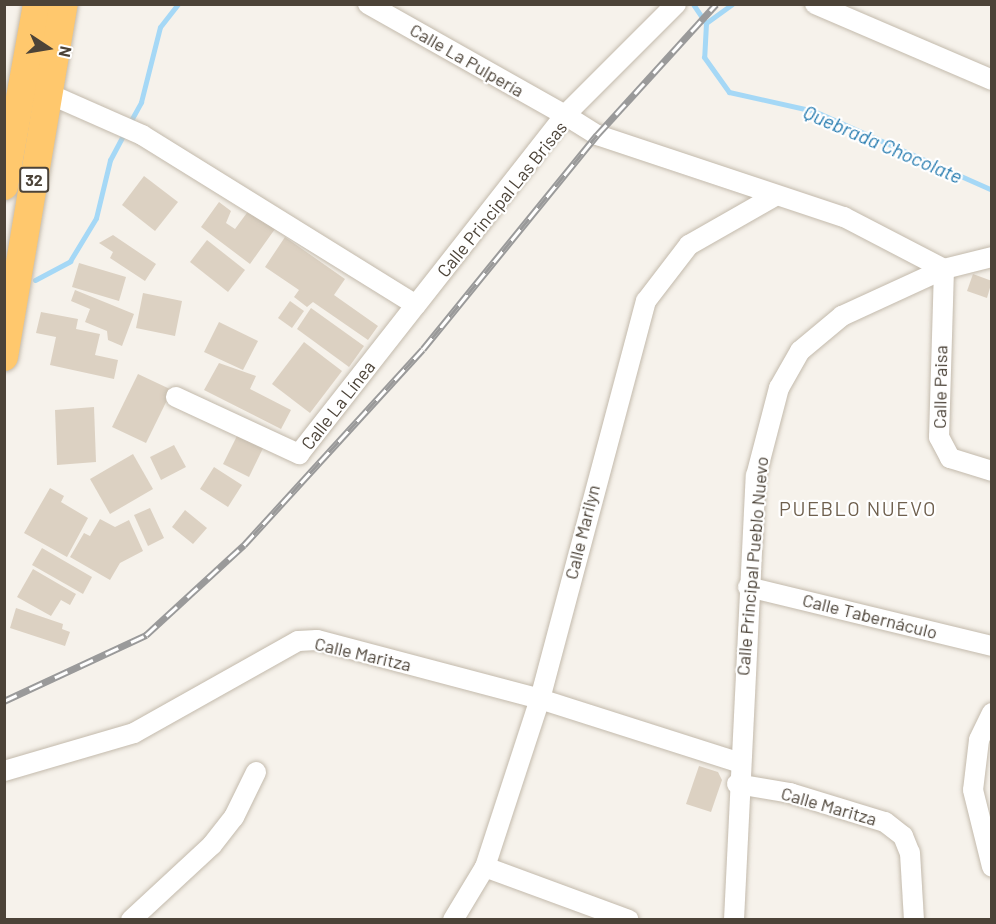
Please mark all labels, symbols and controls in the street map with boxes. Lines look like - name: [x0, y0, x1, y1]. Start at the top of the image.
- north arrow: [18, 18, 78, 78]
- street label: Calle La Pulpería: [406, 19, 528, 101]
- text: N: [56, 45, 76, 59]
- water label: Quebrada Chocolate: [800, 100, 966, 188]
- street label: Calle Principal Las Brisas: [432, 117, 572, 281]
- road number: 32: [19, 167, 49, 193]
- street label: Calle Paisa: [928, 345, 952, 429]
- street label: Calle La Línea: [297, 356, 379, 454]
- street label: Calle Principal Pueblo Nuevo: [732, 455, 772, 677]
- street label: Calle Marilyn: [560, 482, 604, 582]
- district label: PUEBLO NUEVO: [779, 496, 937, 520]
- street label: Calle Tabernáculo: [800, 589, 940, 643]
- street label: Calle Maritza: [313, 632, 413, 676]
- street label: Calle Maritza: [779, 782, 879, 830]

